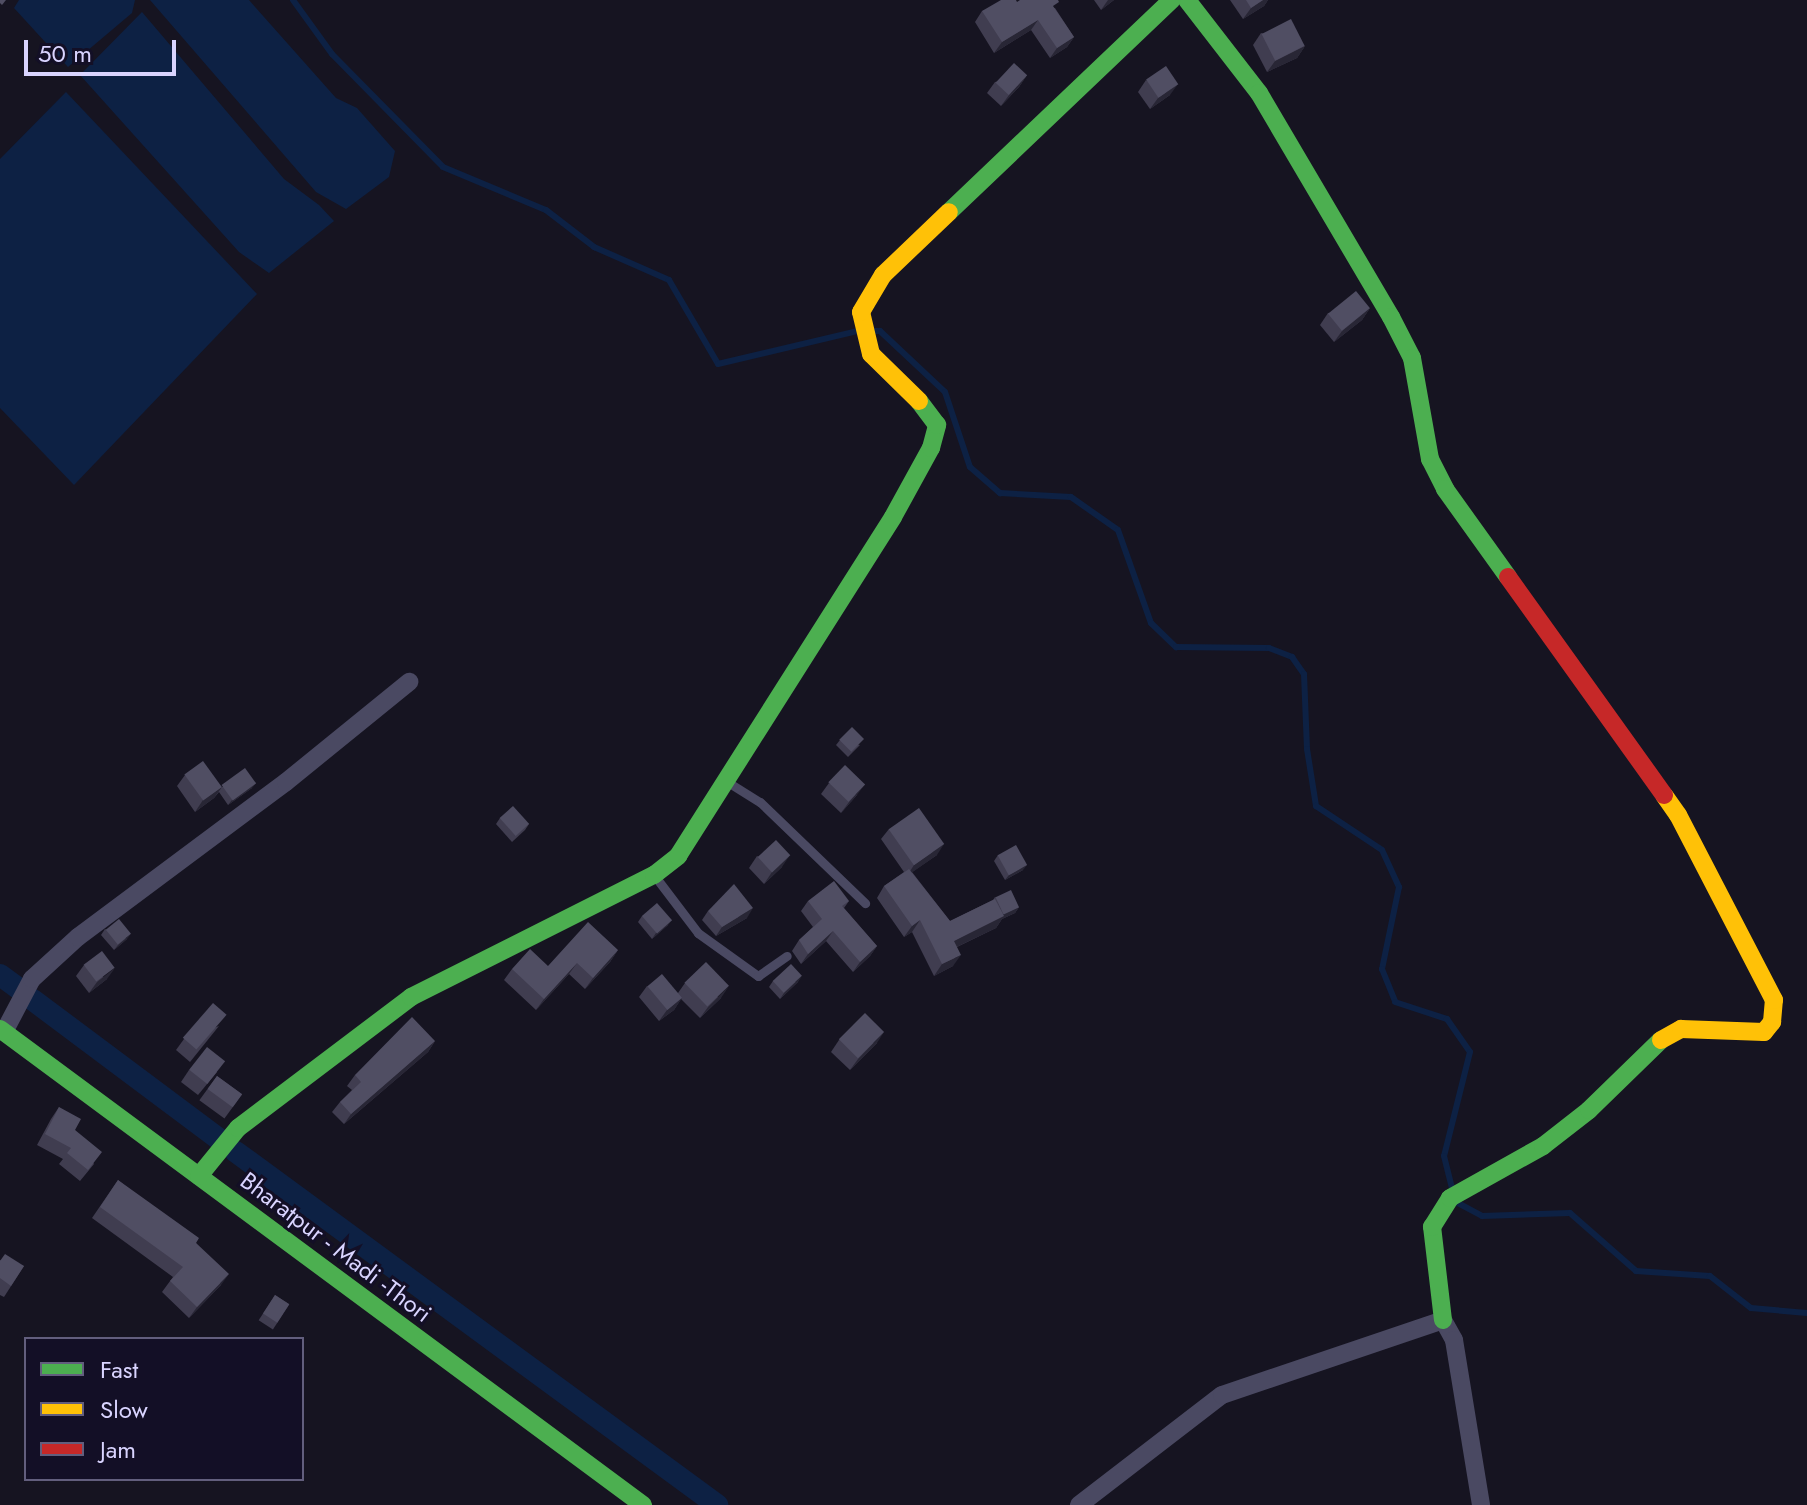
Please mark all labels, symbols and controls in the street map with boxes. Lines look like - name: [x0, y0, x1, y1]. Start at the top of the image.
- scale bar: [28, 24, 180, 74]
- text: 50 m: [38, 36, 92, 71]
- street label: Bharatpur - Madi -Thori: [235, 1166, 437, 1328]
- legend: [24, 1337, 304, 1481]
- text: Fast: [100, 1352, 138, 1387]
- text: Slow: [100, 1392, 148, 1427]
- text: Jam: [100, 1432, 136, 1467]

